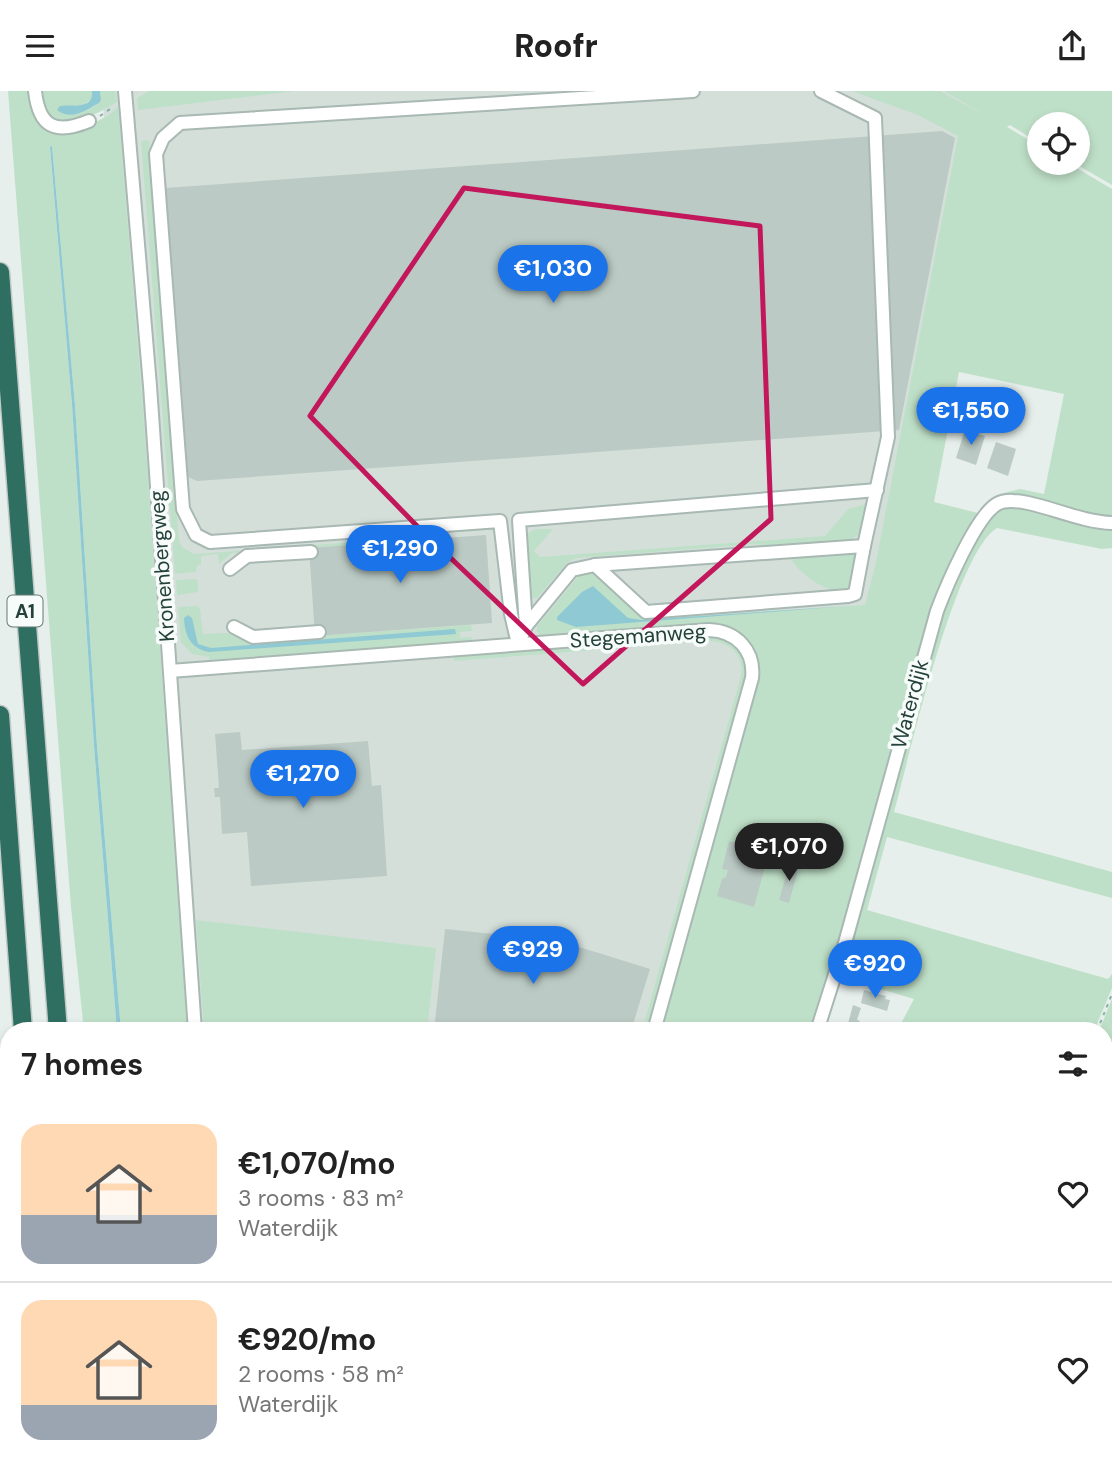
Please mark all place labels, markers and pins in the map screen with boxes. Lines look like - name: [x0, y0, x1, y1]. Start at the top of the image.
- pin: €1,030: [496, 245, 610, 305]
- pin: €1,550: [914, 387, 1028, 447]
- pin: €1,290: [343, 525, 457, 585]
- pin: €1,270: [246, 751, 360, 810]
- pin: €1,070: [732, 823, 846, 883]
- pin: €929: [492, 927, 574, 986]
- pin: €920: [834, 941, 916, 1000]

